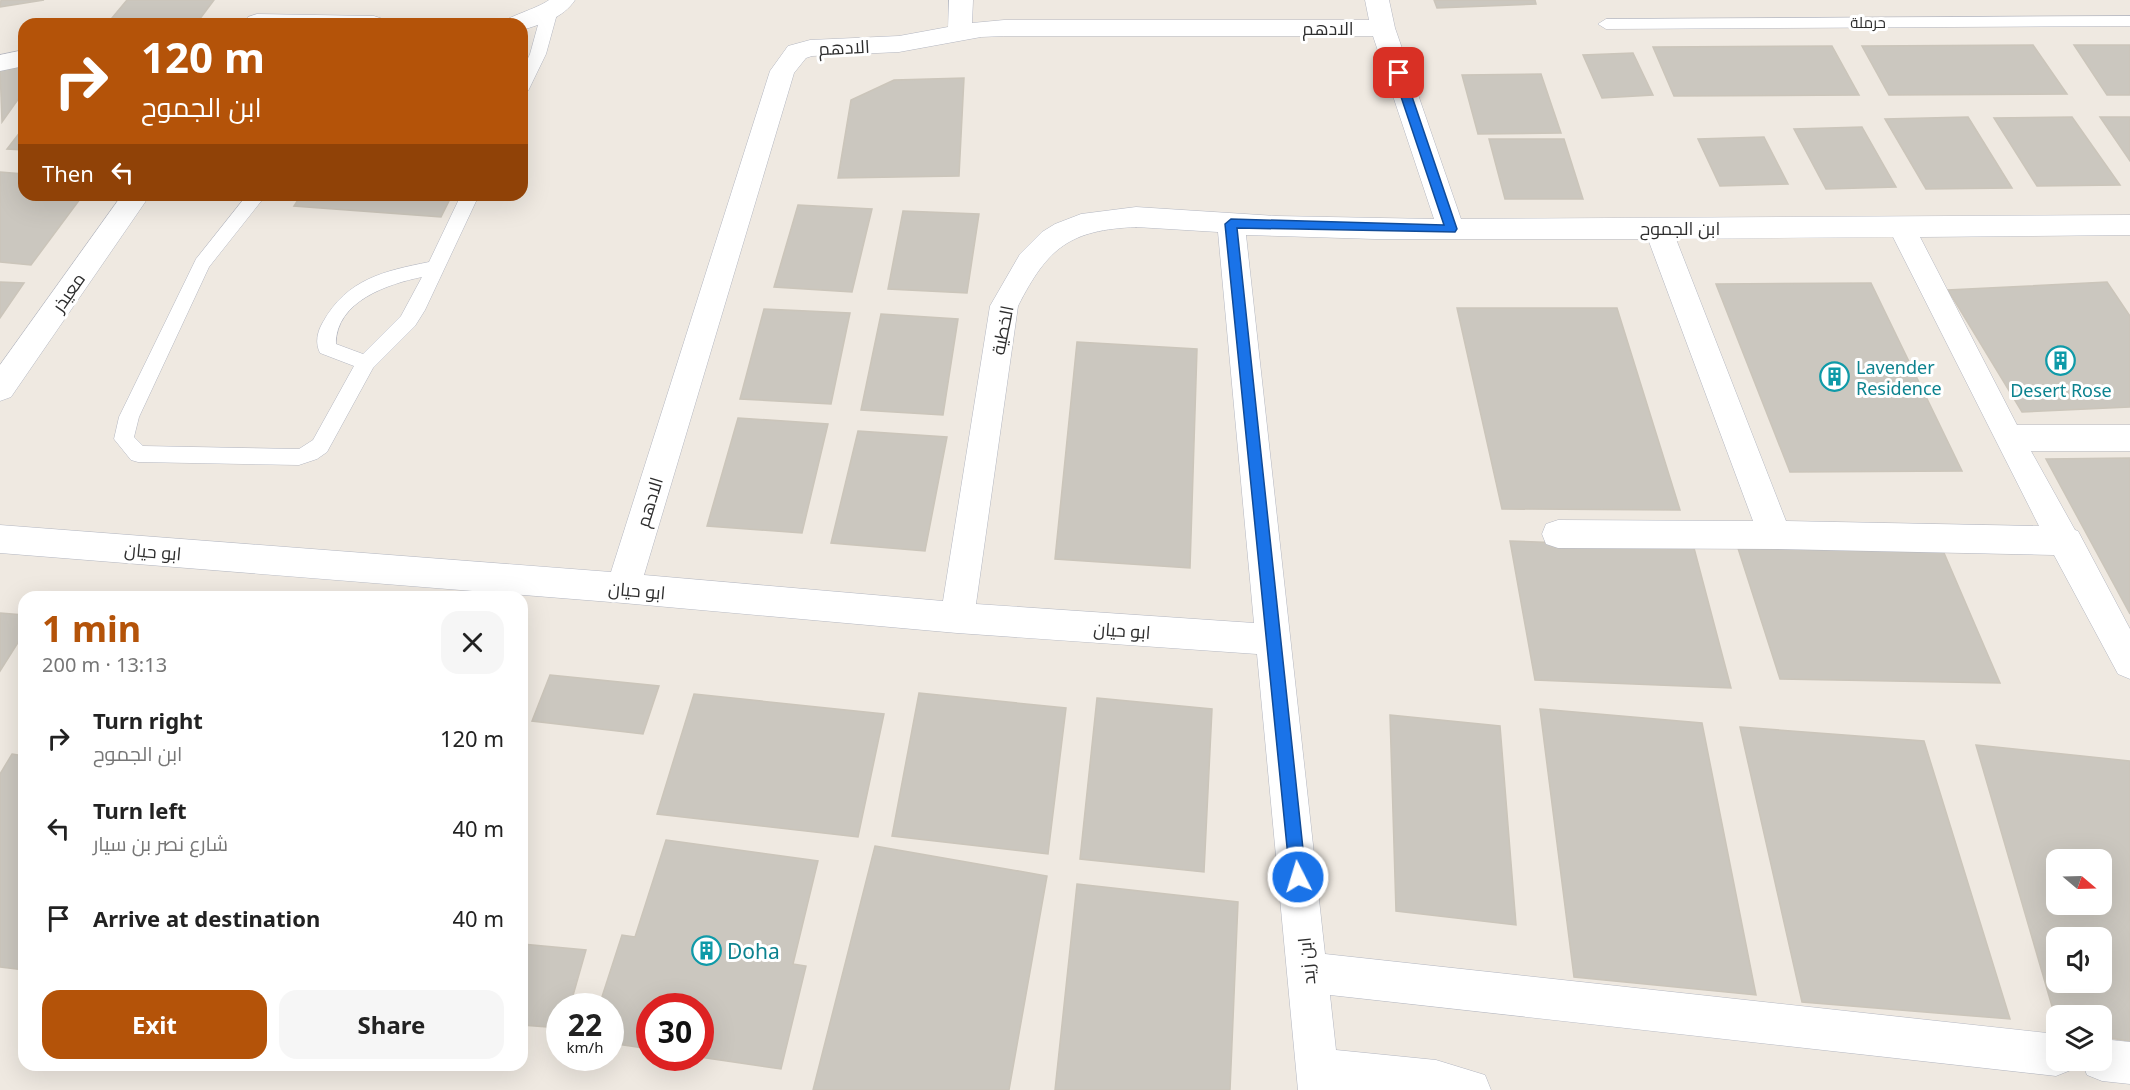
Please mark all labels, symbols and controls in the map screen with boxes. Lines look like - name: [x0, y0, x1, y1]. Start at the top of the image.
- street label: حرملة: [1850, 12, 1886, 32]
- street label: الادهم: [1302, 16, 1354, 41]
- text: 120 m: [141, 28, 265, 85]
- street label: الادهم: [818, 34, 870, 61]
- icon: right: [42, 42, 120, 120]
- pin: [1373, 47, 1424, 98]
- icon: arrive: [1382, 56, 1415, 89]
- text: ابن الجموح: [141, 88, 262, 125]
- icon: left: [106, 156, 139, 189]
- text: Then: [42, 158, 94, 188]
- street label: ابن الجموح: [1640, 216, 1720, 241]
- street label: معيذر: [45, 268, 90, 317]
- street label: الخطية: [985, 303, 1019, 357]
- building icon: Desert Rose: [2045, 345, 2077, 377]
- place label: Lavender Residence: [1856, 355, 1942, 400]
- building icon: Lavender Residence: [1819, 361, 1851, 393]
- place label: Desert Rose: [2010, 378, 2112, 402]
- street label: الادهم: [630, 474, 669, 530]
- street label: ابو حيان: [123, 537, 183, 565]
- street label: ابو حيان: [607, 576, 667, 604]
- text: 1 min: [42, 604, 141, 653]
- button: close: [441, 611, 504, 674]
- street label: ابو حيان: [1093, 616, 1151, 644]
- text: 200 m · 13:13: [42, 651, 167, 678]
- text: Turn right: [93, 705, 203, 735]
- icon: right: [42, 722, 75, 755]
- text: 120 m: [440, 723, 504, 753]
- text: ابن الجموح: [93, 740, 183, 767]
- text: Turn left: [93, 795, 187, 825]
- icon: left: [42, 812, 75, 845]
- text: 40 m: [453, 813, 504, 843]
- text: شارع نصر بن سيار: [93, 830, 228, 857]
- position arrow: [1266, 845, 1330, 909]
- north arrow: [2046, 849, 2112, 915]
- map controls: [2046, 849, 2112, 1071]
- icon: arrive: [42, 902, 75, 935]
- text: Arrive at destination: [93, 903, 320, 933]
- text: 40 m: [453, 903, 504, 933]
- button: sound: [2046, 927, 2112, 993]
- building icon: Doha: [690, 935, 722, 967]
- street label: ابن زيد: [1292, 936, 1320, 986]
- place label: Doha: [727, 937, 780, 965]
- button: Exit: [42, 990, 267, 1059]
- button: Share: [279, 990, 504, 1059]
- speed limit sign: 30: [636, 993, 714, 1071]
- text: 22: [568, 1004, 602, 1045]
- button: layers: [2046, 1005, 2112, 1071]
- text: km/h: [567, 1037, 603, 1057]

